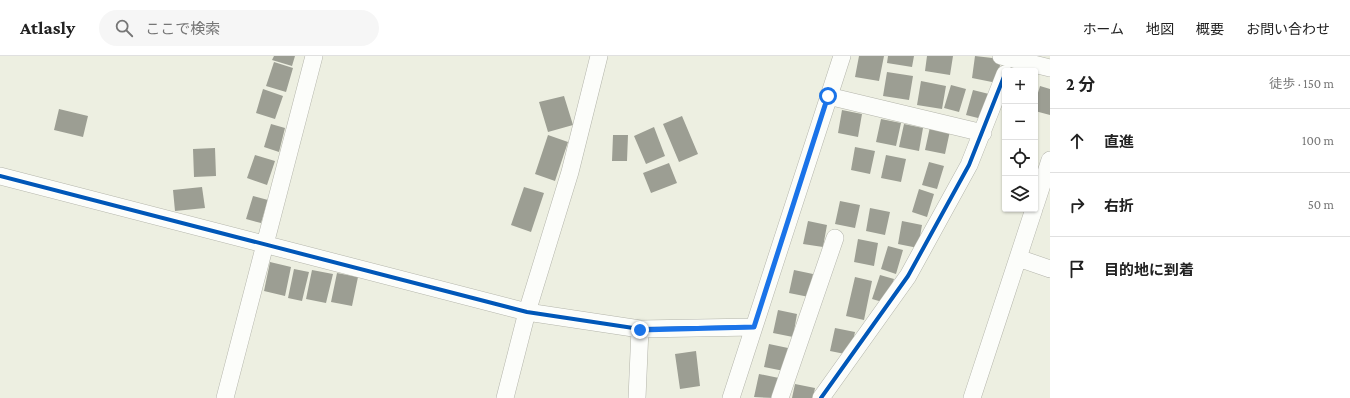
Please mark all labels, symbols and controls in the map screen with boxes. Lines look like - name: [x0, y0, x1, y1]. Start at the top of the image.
- search box: [99, 10, 379, 46]
- text: Atlasly: [20, 17, 75, 38]
- icon: search: [113, 17, 135, 39]
- text: ここで検索: [145, 21, 220, 37]
- text: ホーム: [1082, 21, 1124, 37]
- text: 地図: [1146, 21, 1174, 37]
- text: 概要: [1196, 21, 1224, 37]
- text: お問い合わせ: [1246, 21, 1330, 37]
- map controls: [1002, 68, 1038, 212]
- button: +: [1002, 68, 1038, 104]
- text: 2 分: [1066, 75, 1095, 94]
- text: 徒歩 · 150 m: [1269, 76, 1334, 91]
- route start: [819, 87, 837, 105]
- button: −: [1002, 104, 1038, 140]
- icon: ahead: [1066, 130, 1088, 152]
- text: 100 m: [1302, 133, 1334, 148]
- text: 直進: [1104, 134, 1134, 150]
- button: locate: [1002, 140, 1038, 176]
- button: layers: [1002, 176, 1038, 212]
- icon: right: [1066, 194, 1088, 216]
- text: 50 m: [1308, 197, 1334, 212]
- text: 右折: [1104, 198, 1134, 214]
- icon: arrive: [1066, 258, 1088, 280]
- text: 目的地に到着: [1104, 262, 1194, 278]
- route end: [631, 321, 649, 339]

